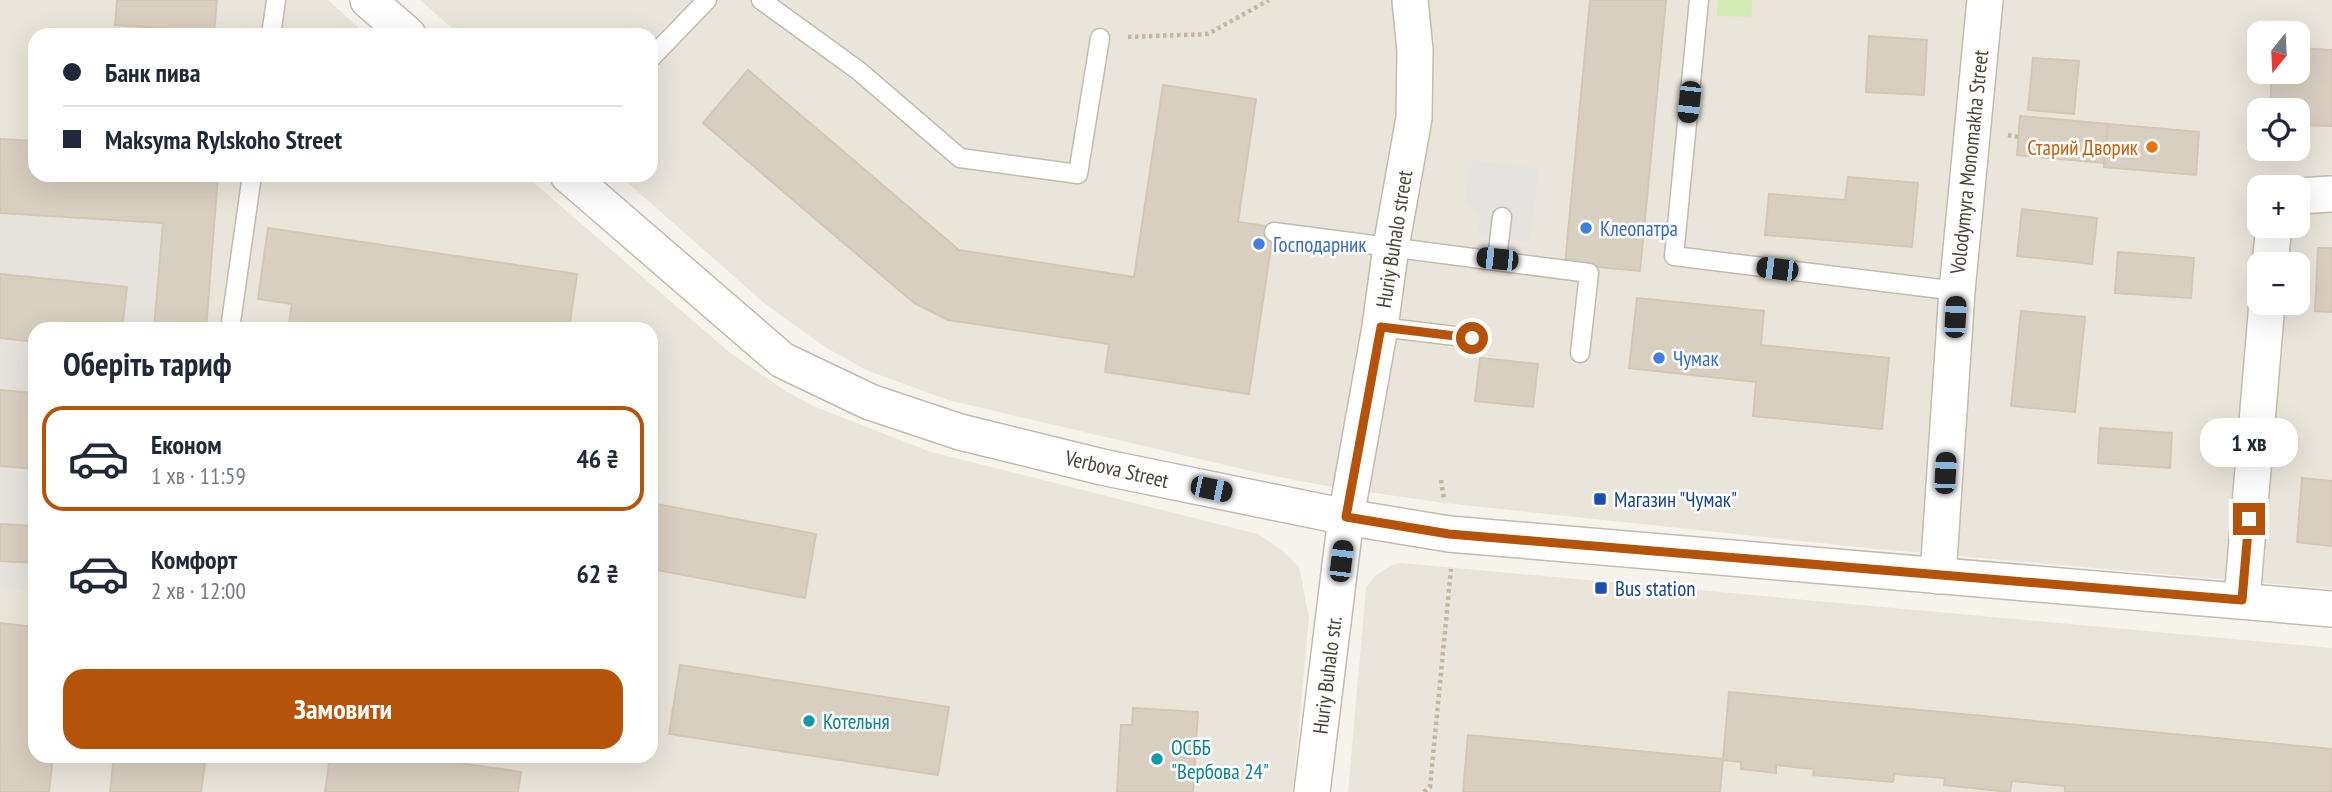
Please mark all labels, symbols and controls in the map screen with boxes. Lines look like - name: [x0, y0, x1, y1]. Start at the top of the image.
- north arrow: [2247, 21, 2310, 84]
- map controls: [2247, 21, 2310, 315]
- street label: Volodymyra Monomakha Street: [1944, 48, 1994, 276]
- text: Банк пива: [105, 56, 200, 89]
- car: [1677, 80, 1702, 124]
- button: locate: [2247, 98, 2310, 161]
- text: Maksyma Rylskoho Street: [105, 123, 342, 156]
- place label: Старий Дворик: [2027, 134, 2138, 161]
- marker: Старий Дворик: [2144, 139, 2160, 155]
- street label: Huriy Buhalo street: [1370, 168, 1418, 310]
- button: +: [2247, 175, 2310, 238]
- place label: Клеопатра: [1600, 215, 1678, 242]
- marker: Клеопатра: [1578, 220, 1594, 236]
- place label: Господарник: [1273, 231, 1366, 258]
- marker: Господарник: [1251, 236, 1267, 252]
- car: [1476, 246, 1519, 272]
- button: −: [2247, 252, 2310, 315]
- car: [1755, 256, 1800, 282]
- car: [1944, 295, 1967, 339]
- route start: [1456, 322, 1488, 354]
- text: Оберіть тариф: [63, 343, 231, 385]
- place label: Чумак: [1673, 345, 1719, 372]
- marker: Чумак: [1651, 350, 1667, 366]
- callout: 1 хв: [2200, 418, 2298, 466]
- icon: car: [67, 427, 130, 490]
- text: Економ: [151, 428, 222, 461]
- text: 1 хв: [2231, 428, 2267, 457]
- text: 46 ₴: [576, 442, 619, 475]
- street label: Verbova Street: [1062, 444, 1172, 494]
- car: [1934, 451, 1957, 495]
- text: 1 хв · 11:59: [151, 461, 246, 490]
- car: [1189, 474, 1234, 504]
- place label: Магазин "Чумак": [1614, 486, 1737, 513]
- marker: Магазин "Чумак": [1592, 491, 1608, 507]
- route end: [2233, 503, 2265, 535]
- car: [1329, 539, 1354, 583]
- icon: car: [67, 542, 130, 605]
- text: Комфорт: [151, 543, 237, 576]
- text: 62 ₴: [576, 557, 619, 590]
- place label: Bus station: [1615, 575, 1695, 602]
- text: 2 хв · 12:00: [151, 576, 246, 605]
- marker: Bus station: [1593, 580, 1609, 596]
- street label: Huriy Buhalo str.: [1306, 614, 1348, 736]
- button: Замовити: [63, 669, 623, 749]
- place label: Котельня: [823, 708, 890, 735]
- marker: Котельня: [801, 713, 817, 729]
- place label: ОСББ "Вербова 24": [1171, 734, 1269, 785]
- marker: ОСББ "Вербова 24": [1149, 751, 1165, 767]

